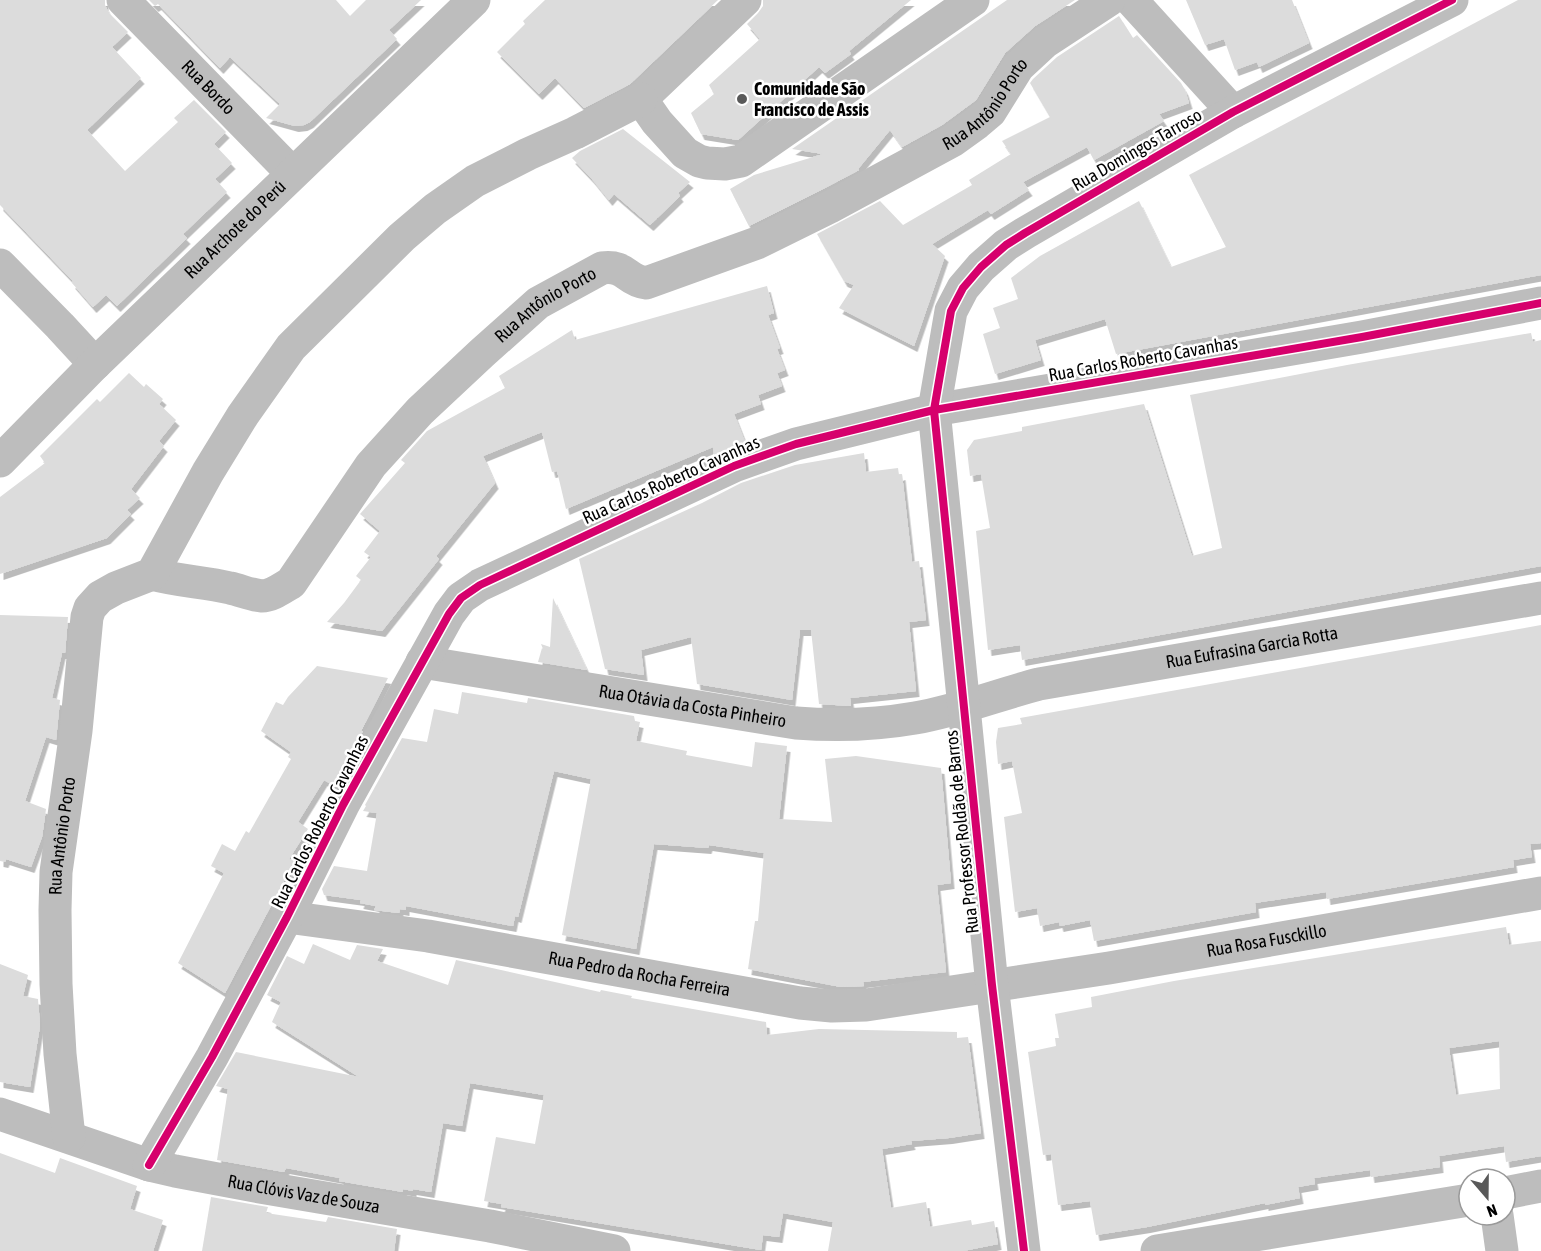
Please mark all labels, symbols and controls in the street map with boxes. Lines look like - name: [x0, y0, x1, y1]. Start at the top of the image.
- street label: Rua Antônio Porto: [939, 53, 1031, 154]
- street label: Rua Bordo: [177, 55, 240, 119]
- place label: Comunidade São Francisco de Assis: [754, 78, 870, 120]
- marker: Comunidade São Francisco de Assis: [735, 92, 749, 106]
- street label: Rua Domingos Tarroso: [1068, 104, 1205, 195]
- street label: Rua Archote do Perú: [180, 176, 290, 283]
- street label: Rua Antônio Porto: [490, 262, 600, 347]
- street label: Rua Carlos Roberto Cavanhas: [1047, 332, 1239, 385]
- street label: Rua Carlos Roberto Cavanhas: [579, 431, 763, 528]
- street label: Rua Eufrasina Garcia Rotta: [1164, 622, 1340, 672]
- street label: Rua Otávia da Costa Pinheiro: [597, 680, 788, 731]
- street label: Rua Professor Roldão de Barros: [940, 729, 983, 935]
- street label: Rua Carlos Roberto Cavanhas: [267, 732, 372, 912]
- street label: Rua Antônio Porto: [44, 775, 79, 895]
- street label: Rua Rosa Fusckillo: [1205, 919, 1328, 961]
- street label: Rua Pedro da Rocha Ferreira: [547, 947, 732, 1000]
- north arrow: [1457, 1167, 1517, 1227]
- street label: Rua Clóvis Vaz de Souza: [226, 1170, 382, 1217]
- text: N: [1485, 1201, 1500, 1221]

